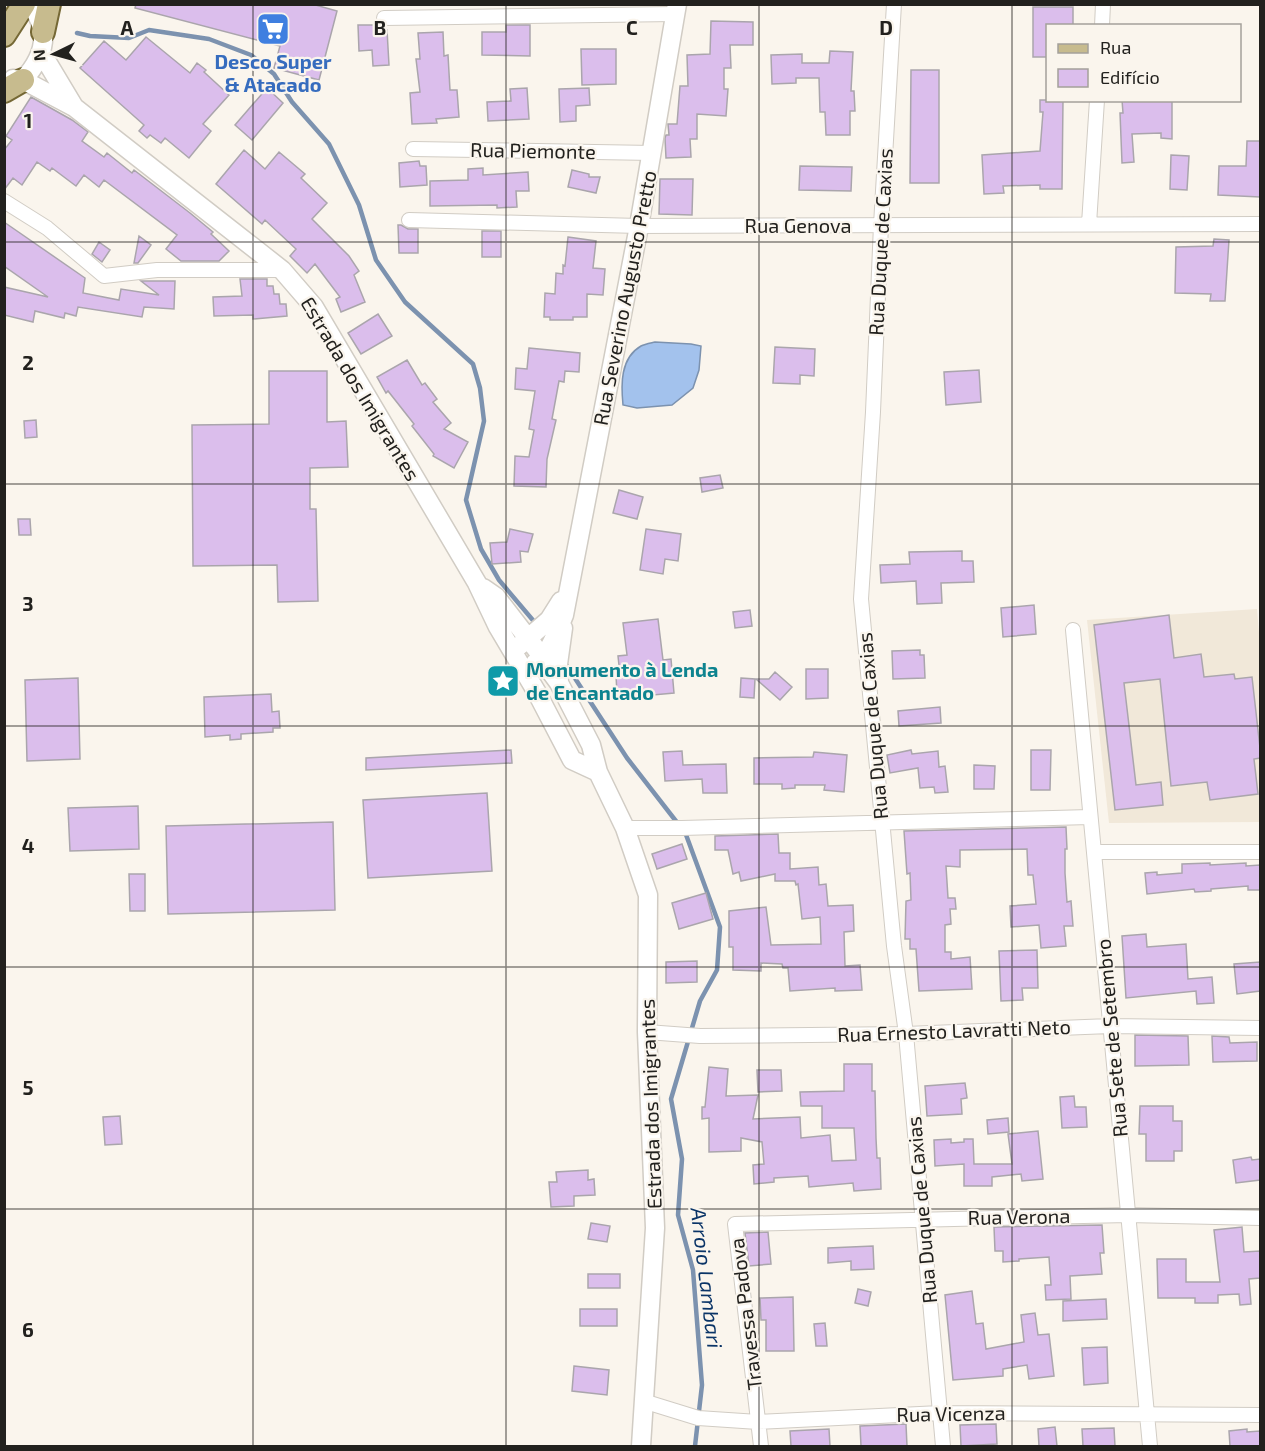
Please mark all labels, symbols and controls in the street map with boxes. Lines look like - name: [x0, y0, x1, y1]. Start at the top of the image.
- supermarket icon: Desco Super & Atacado: [255, 11, 291, 47]
- text: A: [120, 15, 134, 39]
- text: B: [374, 15, 386, 39]
- text: C: [626, 15, 638, 39]
- text: D: [879, 15, 893, 39]
- north arrow: [24, 24, 84, 84]
- legend: [1046, 24, 1241, 102]
- text: Rua: [1100, 36, 1131, 58]
- text: N: [29, 49, 49, 62]
- place label: Desco Super & Atacado: [214, 49, 332, 96]
- text: Edifício: [1100, 66, 1160, 88]
- text: 1: [24, 108, 32, 132]
- street label: Rua Piemonte: [470, 137, 596, 163]
- street label: Rua Duque de Caxias: [863, 148, 897, 336]
- street label: Rua Severino Augusto Pretto: [588, 168, 661, 427]
- street label: Rua Genova: [745, 213, 851, 237]
- street label: Estrada dos Imigrantes: [296, 292, 425, 485]
- text: 2: [22, 350, 34, 374]
- text: 3: [22, 591, 34, 615]
- street label: Rua Duque de Caxias: [852, 632, 892, 821]
- place label: Monumento à Lenda de Encantado: [526, 657, 718, 704]
- place icon: Monumento à Lenda de Encantado: [485, 663, 521, 699]
- text: 4: [22, 833, 35, 857]
- street label: Rua Sete de Setembro: [1090, 938, 1132, 1138]
- street label: Estrada dos Imigrantes: [634, 999, 666, 1210]
- street label: Rua Ernesto Lavratti Neto: [837, 1014, 1071, 1046]
- text: 5: [22, 1075, 34, 1099]
- street label: Rua Duque de Caxias: [901, 1116, 941, 1305]
- street label: Rua Verona: [967, 1203, 1070, 1229]
- water label: Arroio Lambari: [686, 1205, 729, 1350]
- street label: Travessa Padova: [724, 1237, 766, 1391]
- text: 6: [22, 1317, 34, 1341]
- street label: Rua Vicenza: [896, 1400, 1006, 1426]

